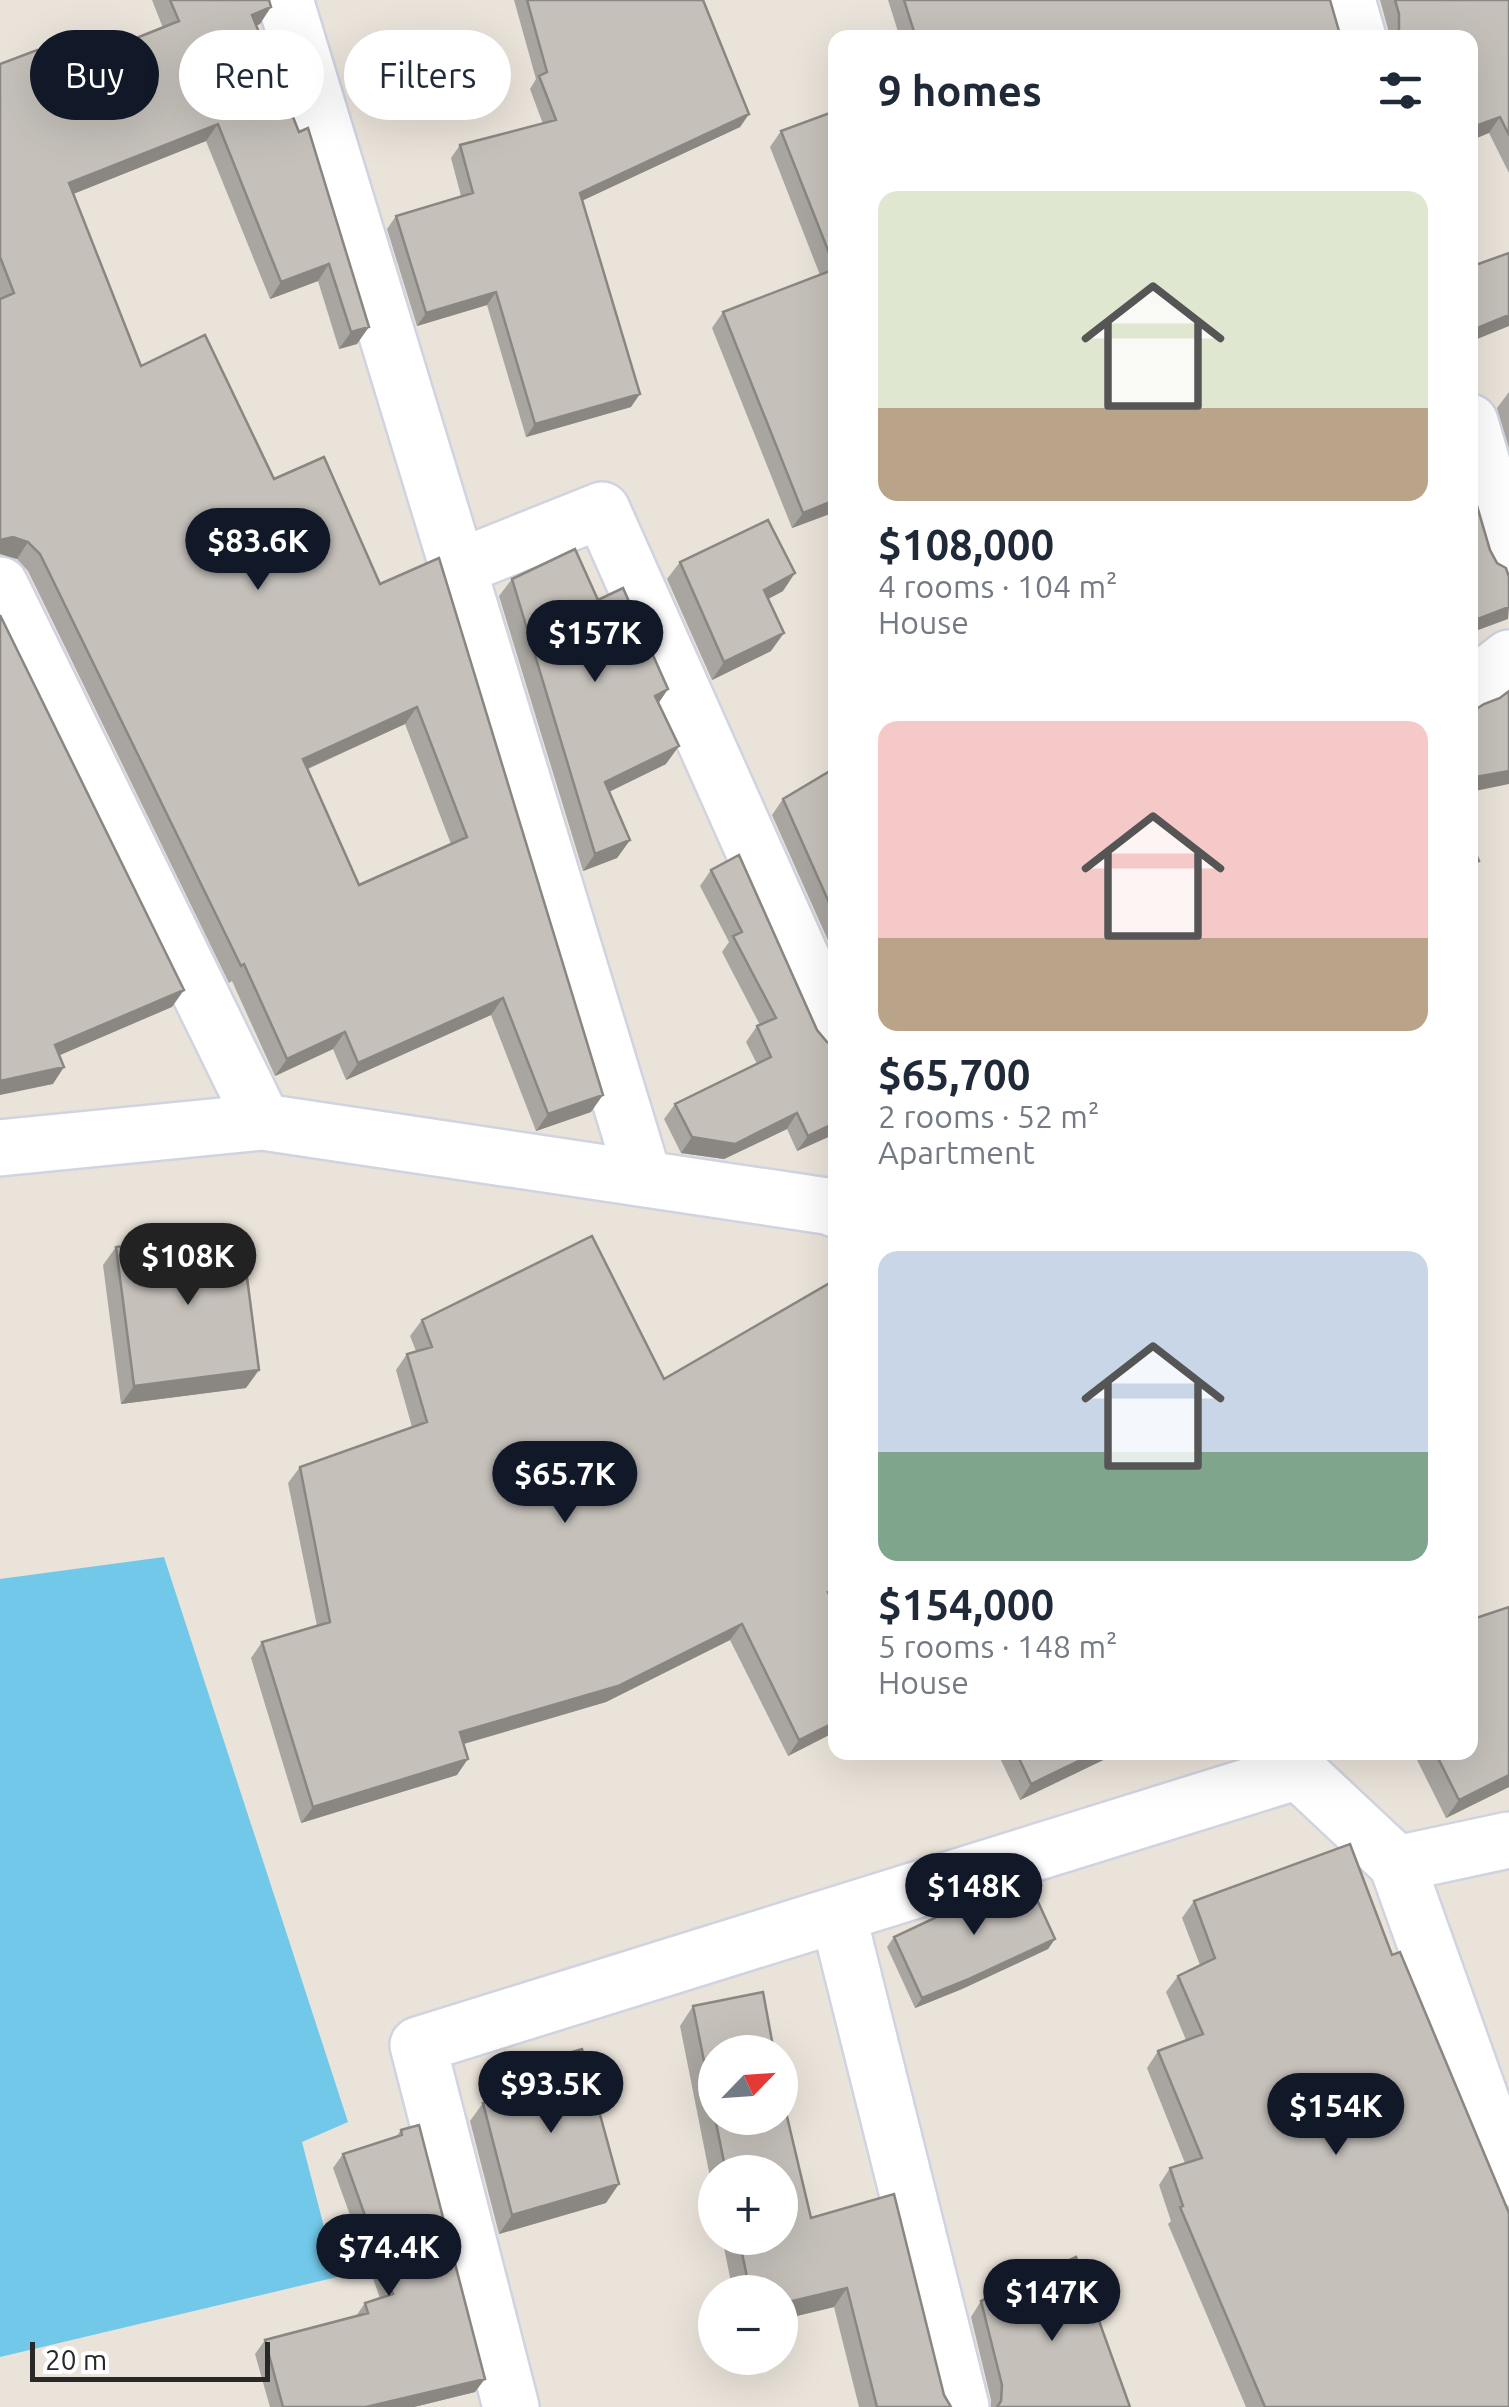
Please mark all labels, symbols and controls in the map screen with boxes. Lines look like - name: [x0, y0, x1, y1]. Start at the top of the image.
- chip: Buy: [30, 30, 159, 120]
- chip: Rent: [179, 30, 324, 120]
- chip: Filters: [344, 30, 511, 120]
- icon: filters: [1373, 63, 1428, 118]
- text: 9 homes: [878, 67, 1042, 114]
- icon: home: [1063, 256, 1243, 436]
- pin: $83.6K: [177, 508, 339, 593]
- text: $108,000: [878, 521, 1054, 568]
- text: $83.6K: [207, 522, 309, 558]
- text: 4 rooms · 104 m²: [878, 568, 1118, 604]
- pin: $157K: [525, 600, 665, 685]
- text: House: [878, 604, 969, 640]
- text: $157K: [548, 614, 642, 650]
- icon: home: [1063, 786, 1243, 966]
- text: $65,700: [878, 1051, 1030, 1098]
- text: 2 rooms · 52 m²: [878, 1098, 1099, 1134]
- text: Apartment: [878, 1134, 1035, 1170]
- pin: $108K: [118, 1223, 258, 1308]
- text: $108K: [141, 1237, 235, 1273]
- icon: home: [1063, 1316, 1243, 1496]
- pin: $65.7K: [484, 1441, 646, 1526]
- text: $65.7K: [514, 1455, 616, 1491]
- text: $154,000: [878, 1581, 1054, 1628]
- text: 5 rooms · 148 m²: [878, 1628, 1118, 1664]
- text: House: [878, 1664, 969, 1700]
- pin: $148K: [904, 1853, 1044, 1938]
- text: $148K: [927, 1867, 1021, 1903]
- north arrow: [698, 2035, 798, 2135]
- map controls: [698, 2035, 798, 2375]
- pin: $93.5K: [470, 2051, 632, 2136]
- text: $93.5K: [500, 2065, 602, 2101]
- pin: $154K: [1266, 2073, 1406, 2158]
- text: $154K: [1289, 2087, 1383, 2123]
- button: +: [698, 2155, 798, 2255]
- pin: $74.4K: [308, 2214, 470, 2299]
- text: $74.4K: [338, 2228, 440, 2264]
- pin: $147K: [982, 2259, 1122, 2344]
- text: $147K: [1005, 2273, 1099, 2309]
- button: −: [698, 2275, 798, 2375]
- scale bar: [30, 2337, 270, 2382]
- text: 20 m: [45, 2344, 107, 2375]

